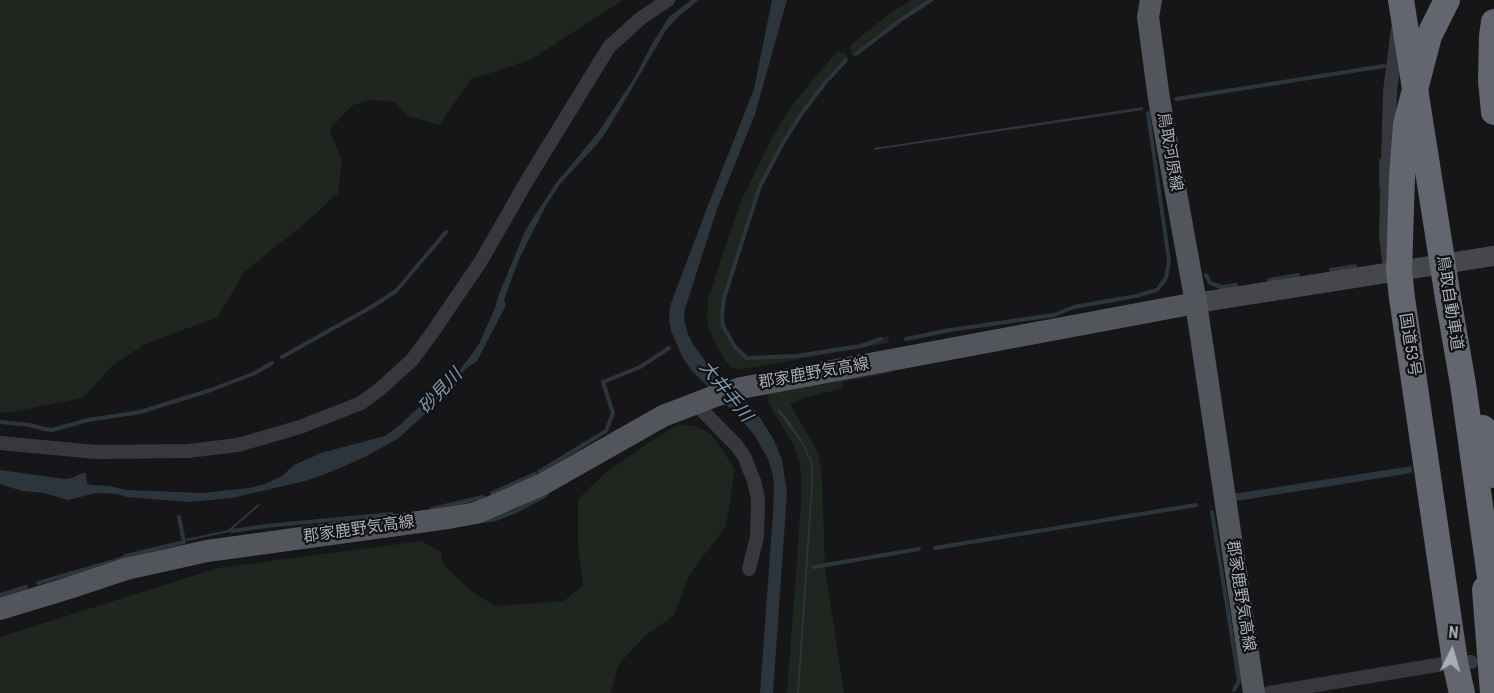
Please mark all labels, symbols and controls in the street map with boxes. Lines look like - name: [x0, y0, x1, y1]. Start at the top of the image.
- street label: 鳥取河原線: [1153, 111, 1185, 193]
- street label: 鳥取自動車道: [1432, 254, 1466, 352]
- street label: 国道53号: [1395, 312, 1423, 378]
- street label: 郡家鹿野気高線: [757, 355, 871, 393]
- water label: 大井手川: [694, 357, 756, 427]
- water label: 砂見川: [415, 365, 467, 419]
- street label: 郡家鹿野気高線: [302, 513, 416, 547]
- street label: 郡家鹿野気高線: [1222, 539, 1258, 653]
- north arrow: [1422, 621, 1482, 681]
- text: N: [1448, 623, 1459, 642]

